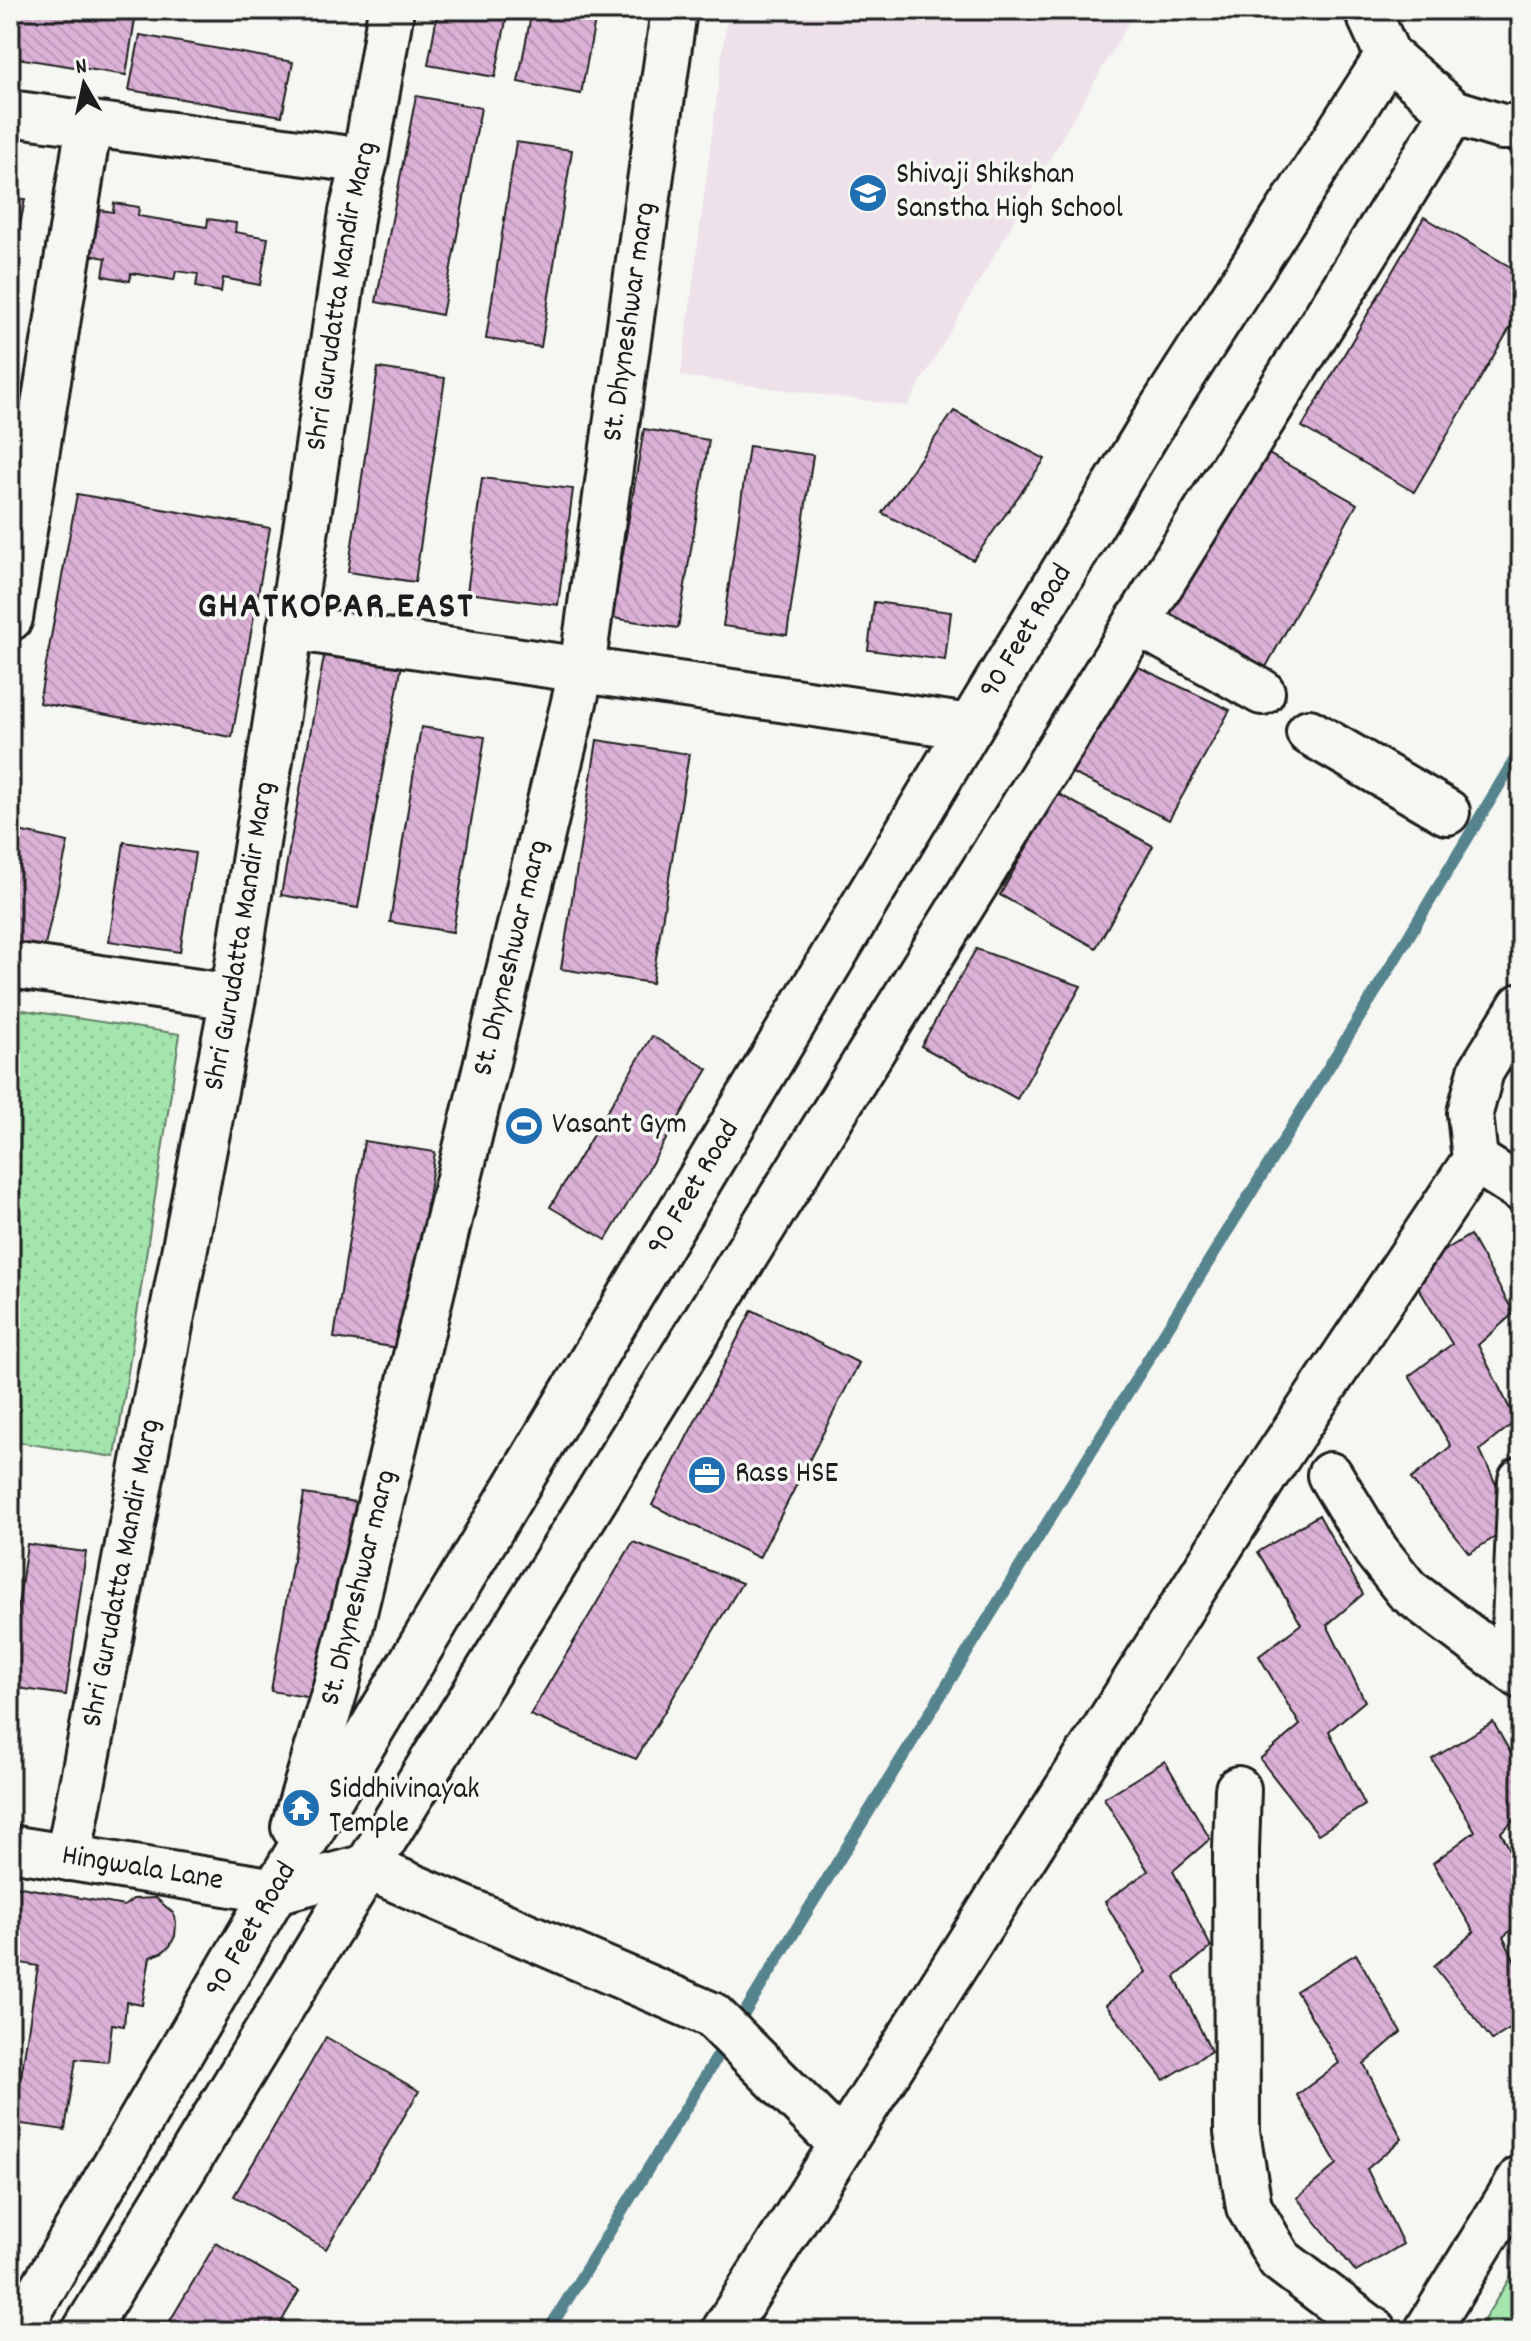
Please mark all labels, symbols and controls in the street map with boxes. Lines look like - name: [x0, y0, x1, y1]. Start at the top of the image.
- north arrow: [44, 44, 124, 124]
- text: N: [74, 52, 89, 84]
- street label: Shri Gurudatta Mandir Marg: [296, 138, 389, 454]
- place label: Shivaji Shikshan Sanstha High School: [896, 155, 1123, 232]
- school or university icon: Shivaji Shikshan Sanstha High School: [847, 172, 889, 214]
- street label: St. Dhyneshwar marg: [592, 199, 668, 444]
- street label: 90 Feet Road: [970, 556, 1084, 708]
- district label: GHATKOPAR EAST: [197, 581, 475, 636]
- street label: Shri Gurudatta Mandir Marg: [194, 778, 288, 1095]
- street label: St. Dhyneshwar marg: [463, 836, 561, 1081]
- sports icon: Vasant Gym: [503, 1105, 545, 1147]
- place label: Vasant Gym: [552, 1105, 687, 1148]
- street label: 90 Feet Road: [637, 1112, 752, 1264]
- street label: Shri Gurudatta Mandir Marg: [72, 1415, 173, 1731]
- office icon: Rass HSE: [686, 1454, 728, 1496]
- place label: Rass HSE: [735, 1454, 838, 1497]
- street label: St. Dhyneshwar marg: [310, 1466, 409, 1711]
- place label: Siddhivinayak Temple: [329, 1770, 480, 1847]
- temple icon: Siddhivinayak Temple: [280, 1787, 322, 1829]
- street label: Hingwala Lane: [58, 1835, 226, 1904]
- street label: 90 Feet Road: [195, 1854, 309, 2006]

